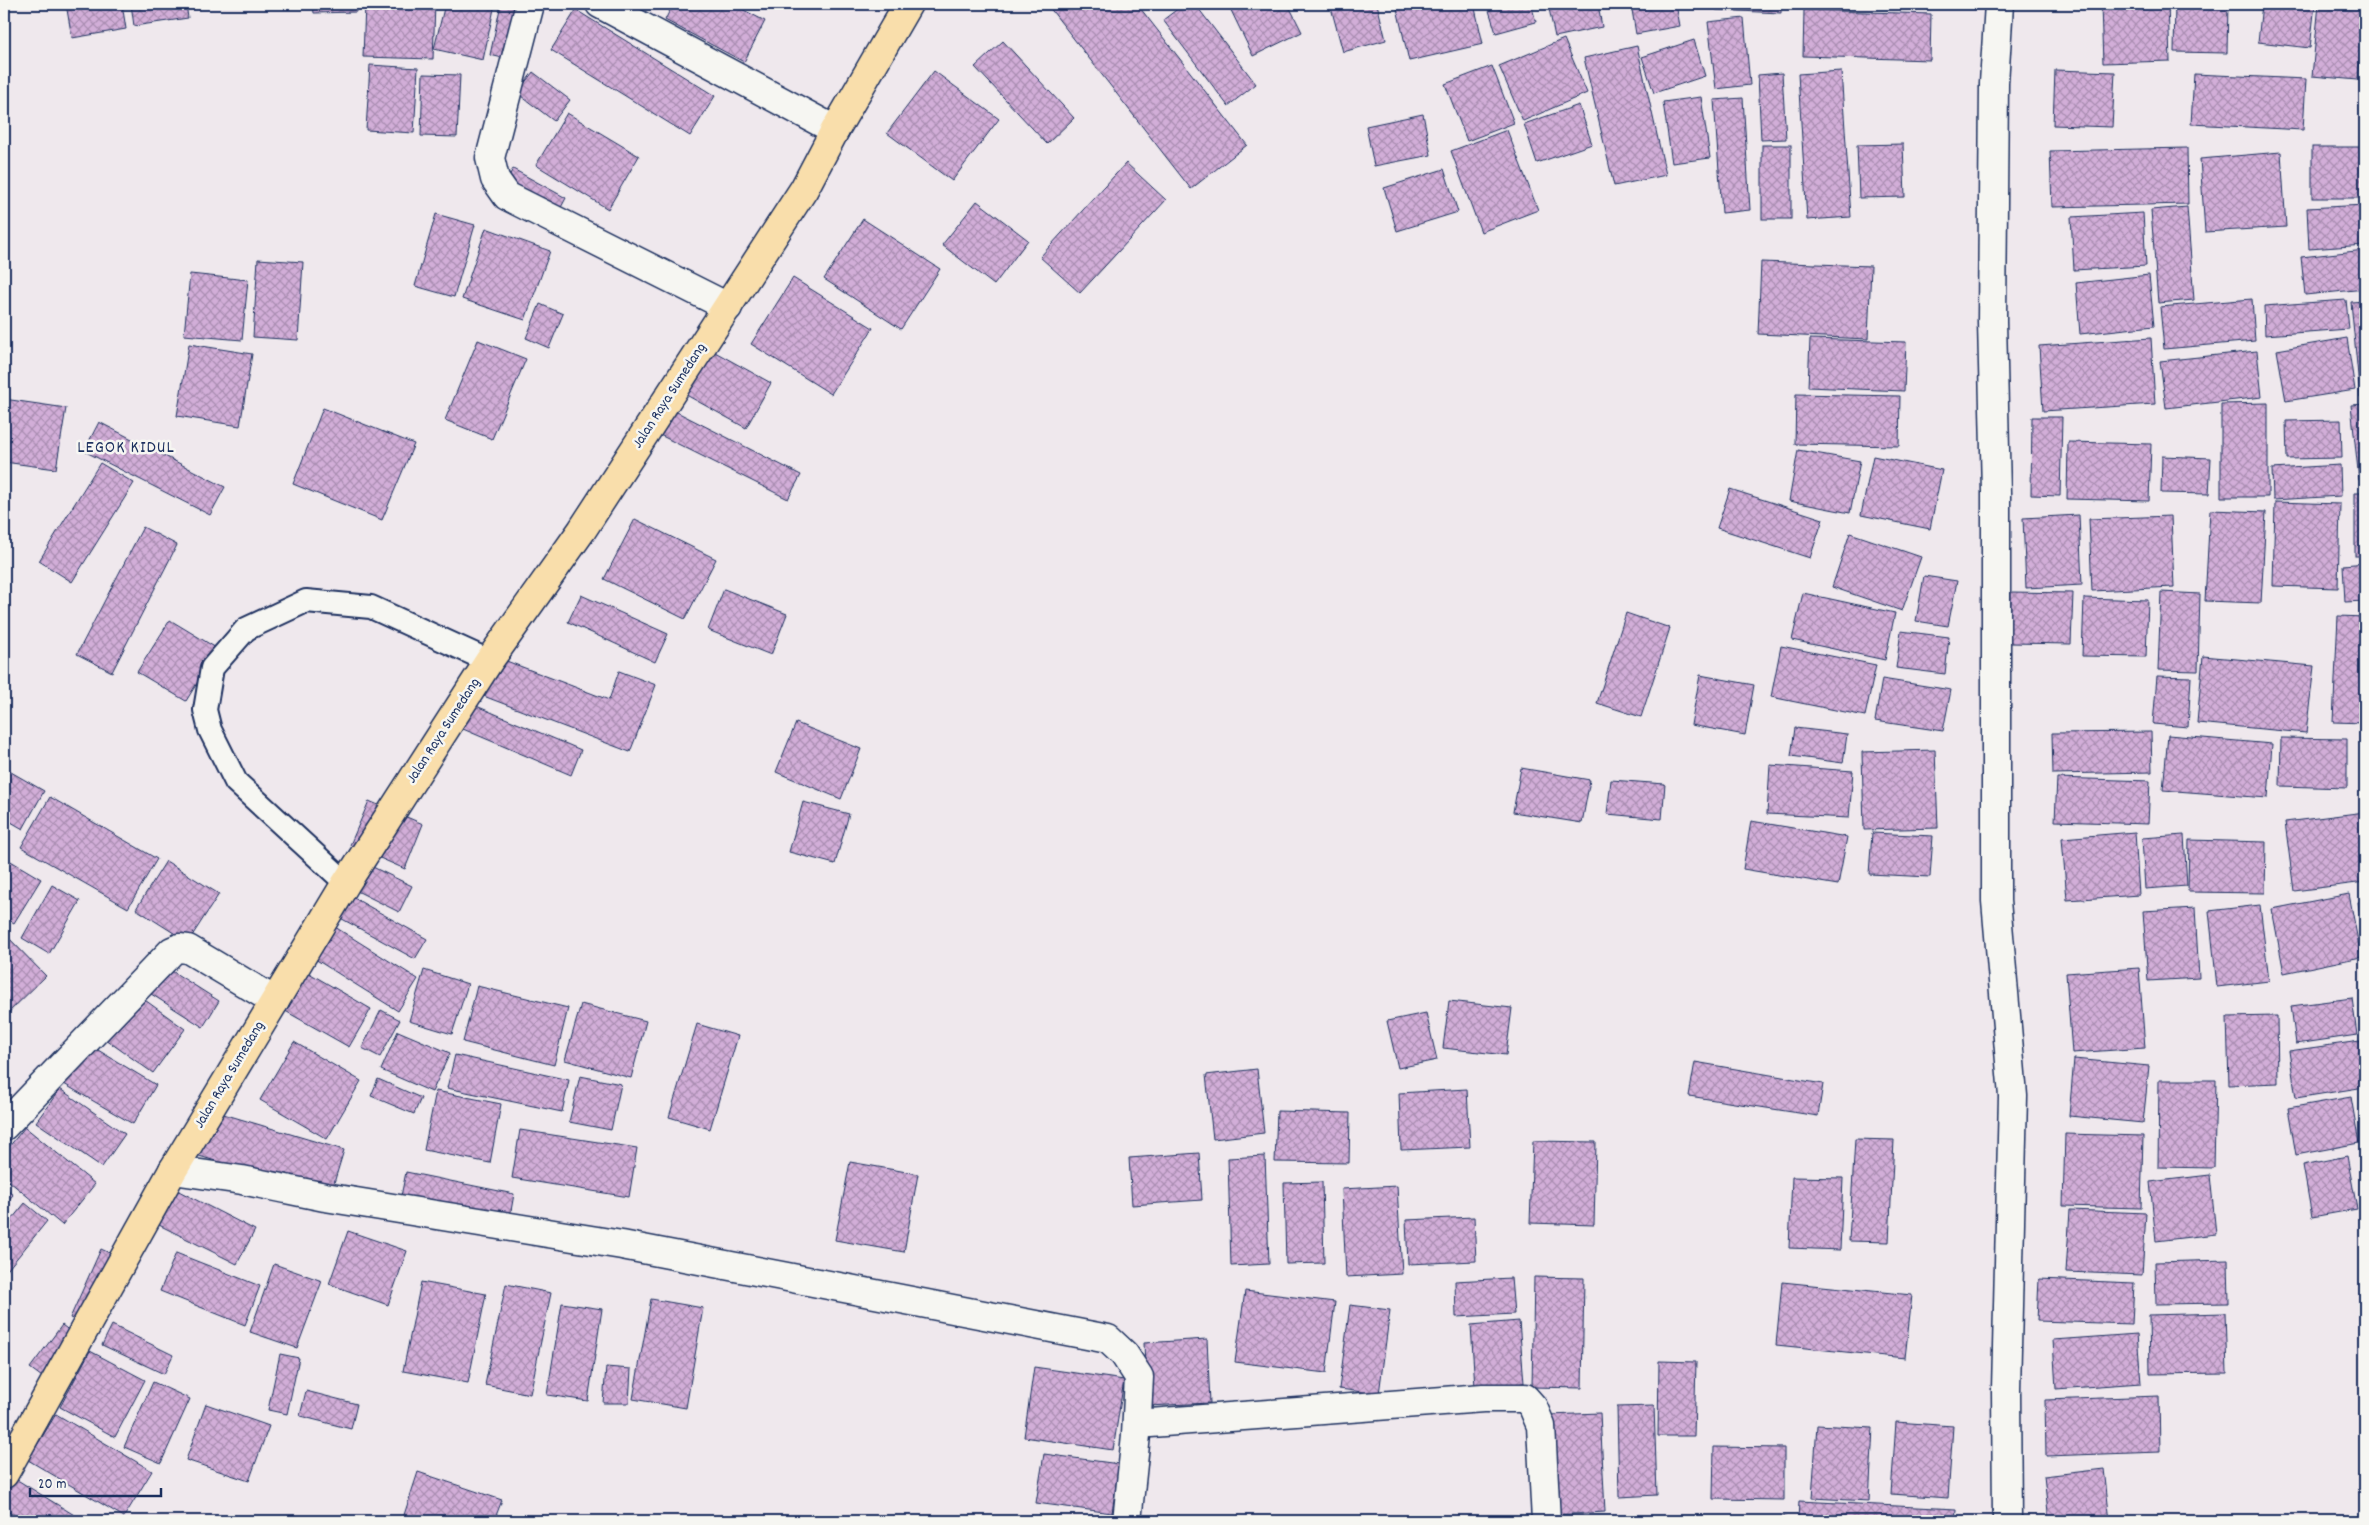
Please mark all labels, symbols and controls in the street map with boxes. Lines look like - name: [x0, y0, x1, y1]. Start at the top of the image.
- street label: Jalan Raya Sumedang: [628, 339, 712, 453]
- district label: LEGOK KIDUL: [77, 436, 175, 461]
- street label: Jalan Raya Sumedang: [402, 674, 486, 788]
- street label: Jalan Raya Sumedang: [189, 1017, 271, 1133]
- scale bar: [30, 1465, 161, 1497]
- text: 20 m: [38, 1474, 66, 1496]

